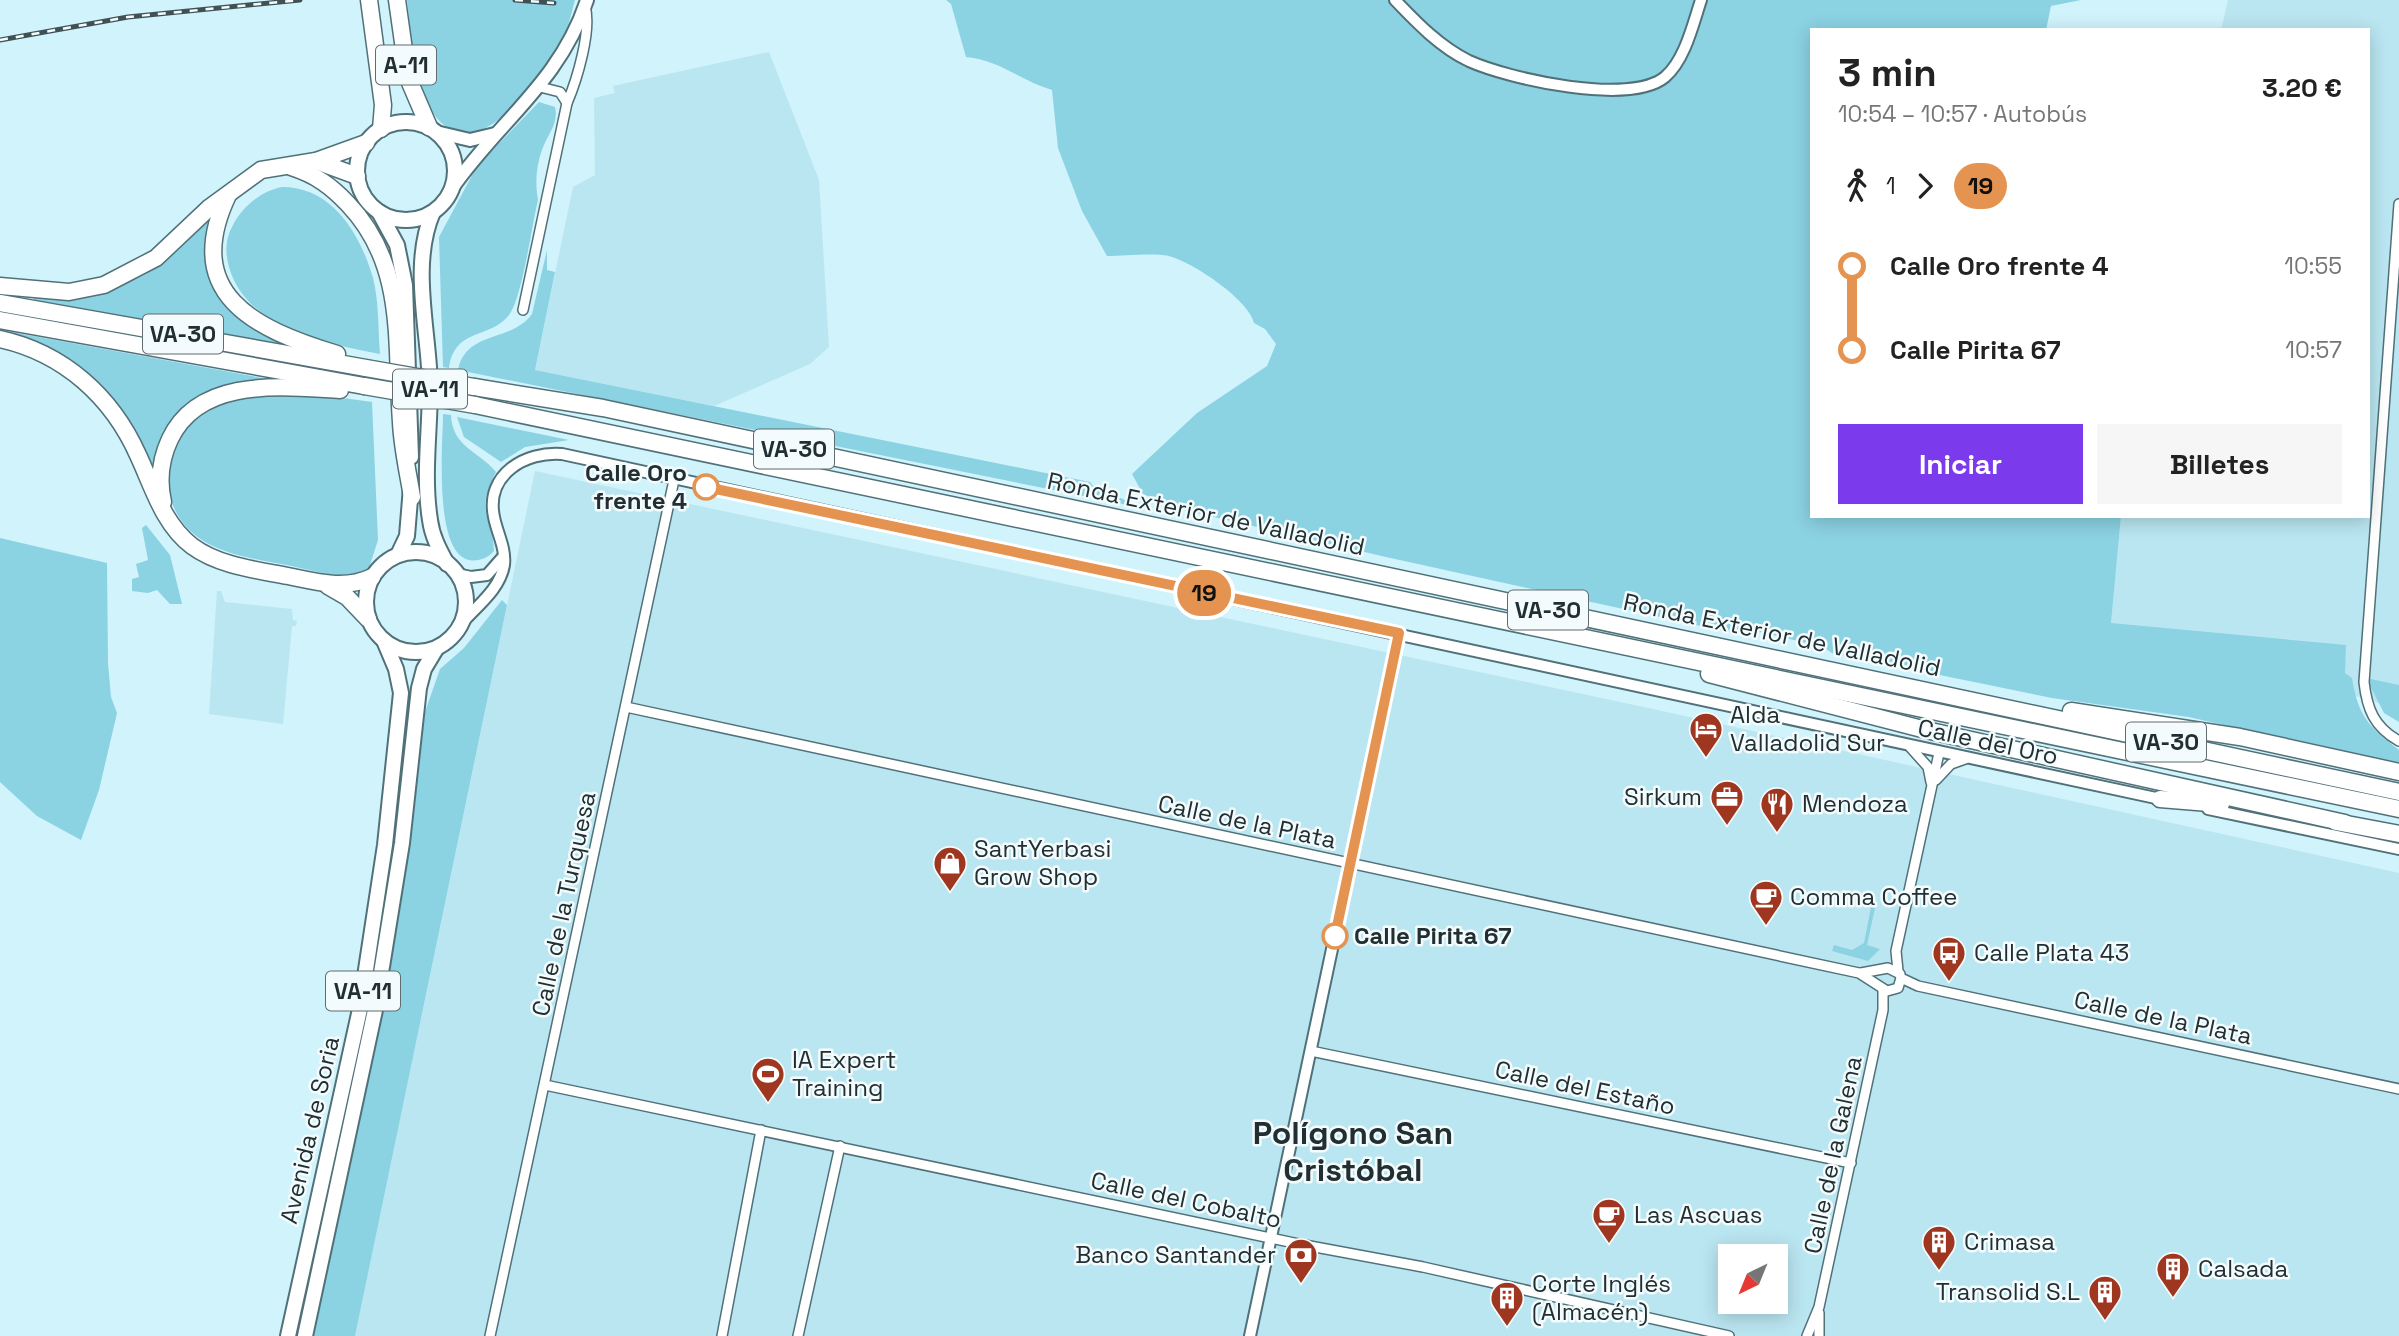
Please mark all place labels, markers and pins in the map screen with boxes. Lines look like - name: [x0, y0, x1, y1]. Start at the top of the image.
- place label: Calle Oro frente 4: [585, 457, 687, 516]
- marker: Calle Oro frente 4: [693, 474, 719, 500]
- place label: Alda Valladolid Sur: [1730, 699, 1885, 758]
- hotel icon: Alda Valladolid Sur: [1687, 710, 1725, 759]
- office icon: Sirkum: [1708, 778, 1746, 827]
- place label: Sirkum: [1624, 781, 1702, 812]
- restaurant icon: Mendoza: [1758, 785, 1796, 834]
- place label: Mendoza: [1802, 788, 1908, 819]
- place label: SantYerbasi Grow Shop: [974, 833, 1111, 892]
- shop icon: SantYerbasi Grow Shop: [931, 844, 969, 893]
- cafe icon: Comma Coffee: [1747, 878, 1785, 927]
- place label: Comma Coffee: [1790, 881, 1957, 912]
- place label: Calle Pirita 67: [1354, 920, 1511, 951]
- marker: Calle Pirita 67: [1322, 923, 1348, 949]
- bus stop icon: Calle Plata 43: [1930, 934, 1968, 983]
- place label: Calle Plata 43: [1974, 937, 2129, 968]
- place label: IA Expert Training: [792, 1044, 896, 1103]
- sports icon: IA Expert Training: [749, 1055, 787, 1104]
- cafe icon: Las Ascuas: [1590, 1196, 1628, 1245]
- place label: Las Ascuas: [1634, 1199, 1762, 1230]
- building icon: Crimasa: [1920, 1223, 1958, 1272]
- place label: Crimasa: [1964, 1226, 2055, 1257]
- bank icon: Banco Santander: [1282, 1236, 1320, 1285]
- place label: Banco Santander: [1075, 1239, 1276, 1270]
- building icon: Calsada: [2154, 1250, 2192, 1299]
- place label: Calsada: [2198, 1253, 2289, 1284]
- place label: Corte Inglés (Almacén): [1532, 1268, 1671, 1327]
- building icon: Transolid S.L: [2086, 1273, 2124, 1322]
- place label: Transolid S.L: [1936, 1276, 2080, 1307]
- building icon: Corte Inglés (Almacén): [1488, 1279, 1526, 1328]

